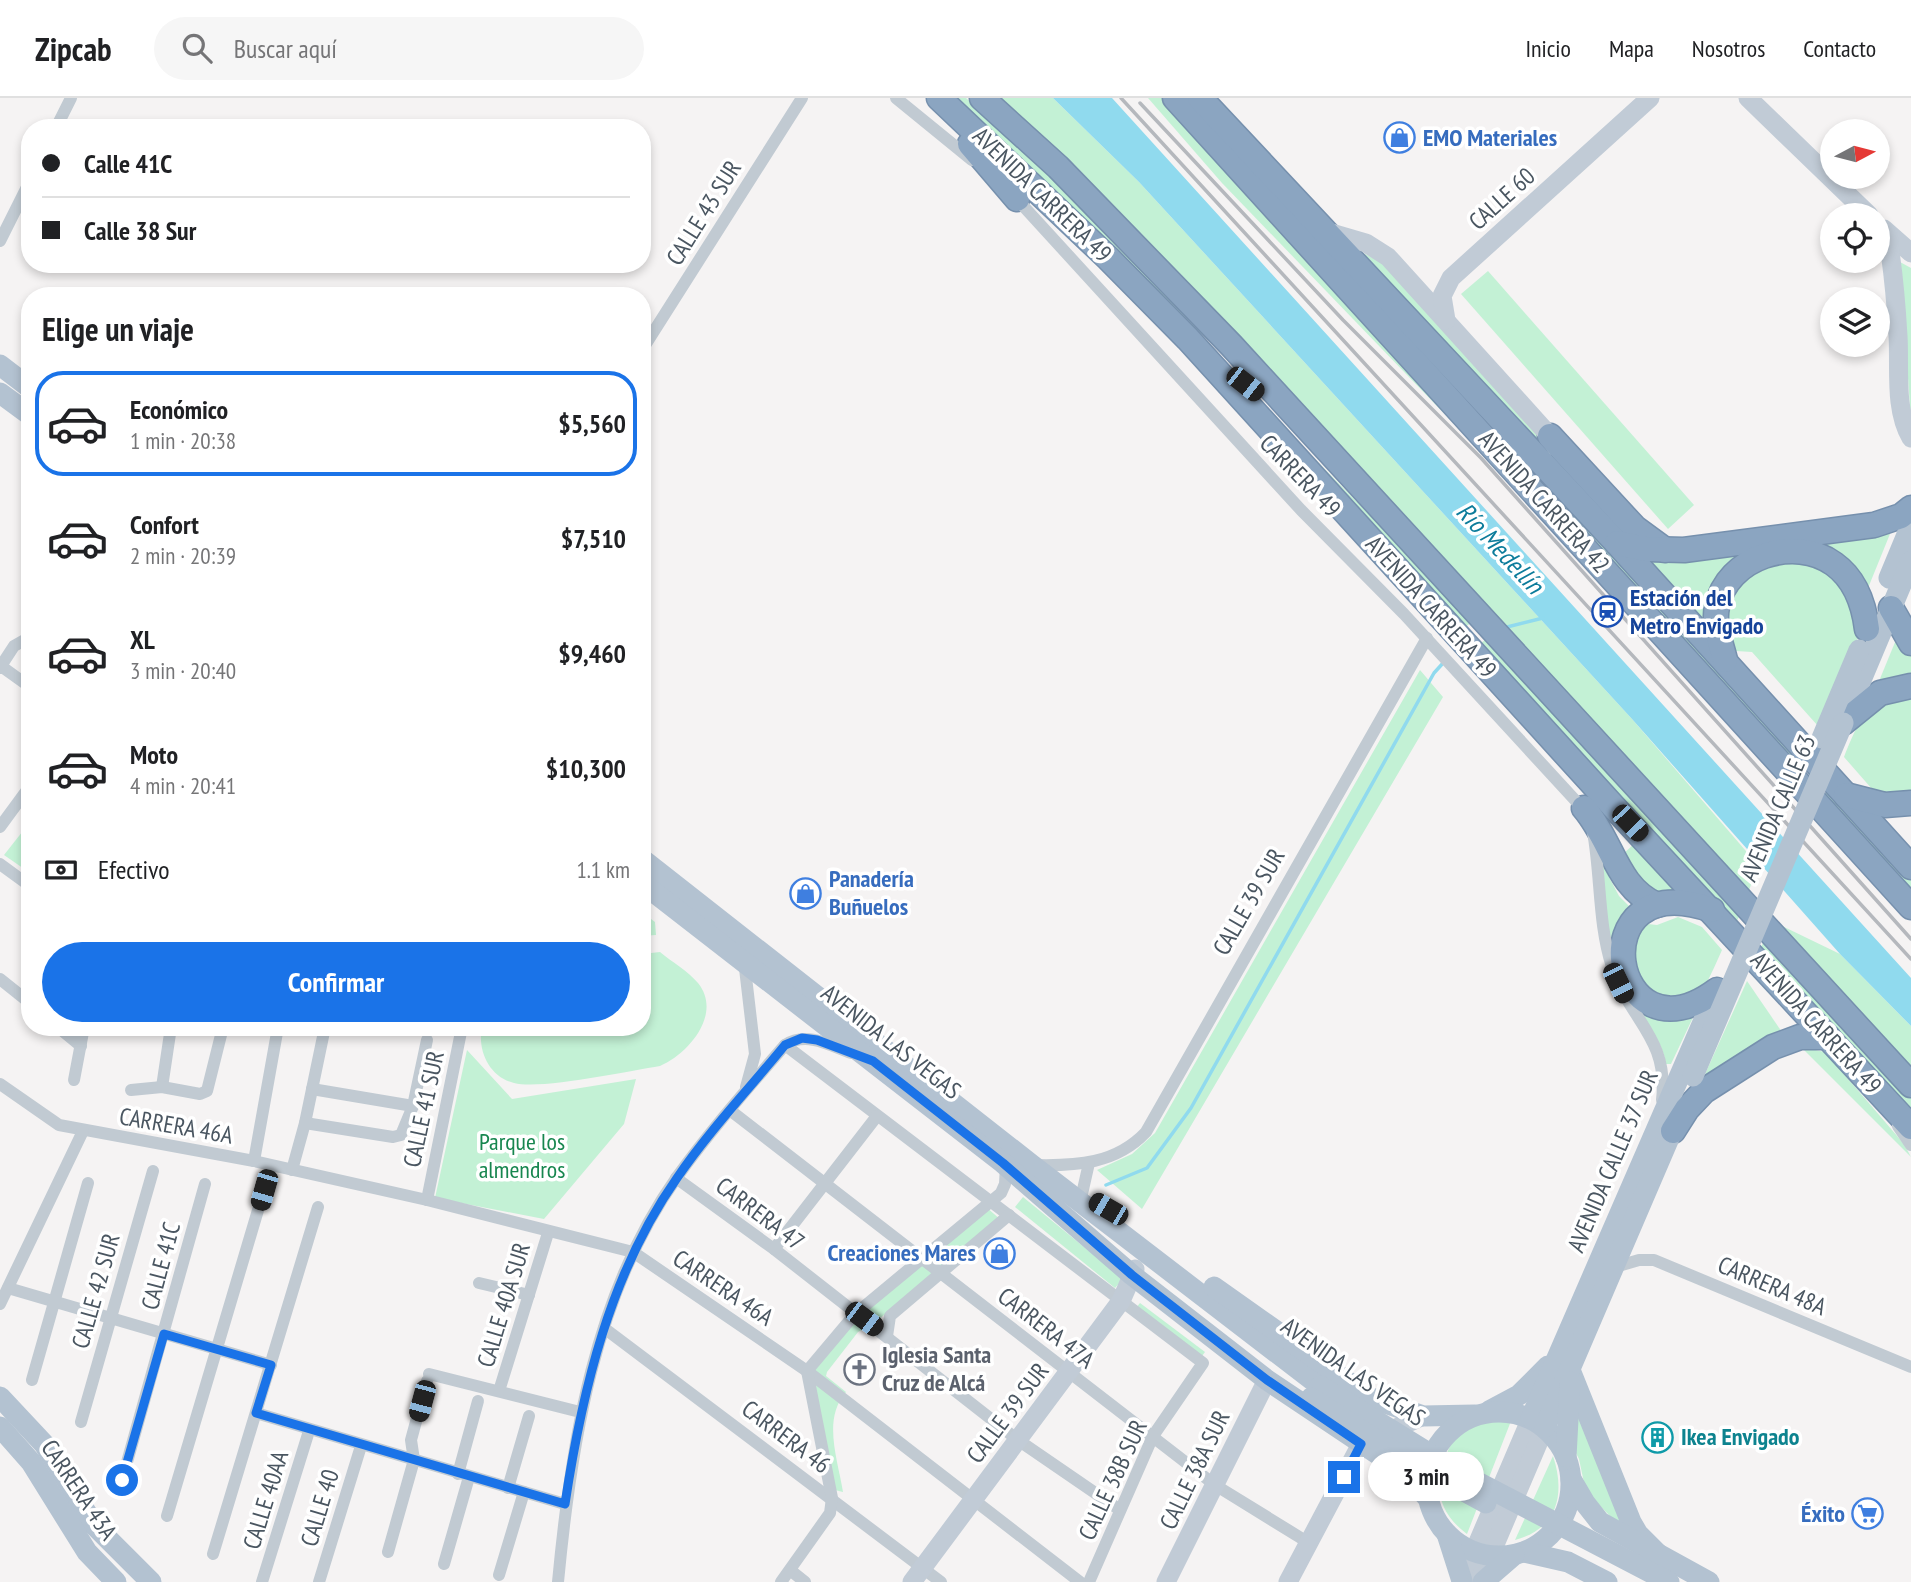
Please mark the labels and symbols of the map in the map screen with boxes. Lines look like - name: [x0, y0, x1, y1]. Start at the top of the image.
- north arrow: [1820, 119, 1890, 189]
- street label: AVENIDA CARRERA 49: [966, 120, 1118, 269]
- shop icon: EMO Materiales: [1383, 121, 1417, 155]
- place label: EMO Materiales: [1423, 122, 1557, 153]
- street label: CALLE 43 SUR: [659, 154, 748, 271]
- street label: CALLE 60: [1462, 161, 1541, 236]
- car: [1222, 363, 1269, 405]
- street label: AVENIDA CARRERA 42: [1472, 424, 1617, 579]
- street label: CARRERA 49: [1253, 428, 1347, 524]
- water label: Río Medellín: [1450, 495, 1552, 602]
- street label: AVENIDA CARRERA 49: [1359, 529, 1504, 684]
- place label: Estación del Metro Envigado: [1630, 582, 1764, 641]
- station icon: Estación del Metro Envigado: [1590, 595, 1624, 629]
- street label: AVENIDA CALLE 63: [1733, 730, 1822, 886]
- car: [1608, 801, 1653, 845]
- street label: CALLE 39 SUR: [1206, 843, 1292, 961]
- place label: Panadería Buñuelos: [829, 863, 914, 922]
- shop icon: Panadería Buñuelos: [789, 876, 823, 910]
- street label: AVENIDA CARRERA 49: [1744, 945, 1889, 1100]
- car: [1600, 960, 1637, 1006]
- street label: AVENIDA LAS VEGAS: [815, 977, 967, 1106]
- street label: CALLE 41 SUR: [396, 1048, 451, 1170]
- street label: AVENIDA CALLE 37 SUR: [1560, 1065, 1665, 1257]
- street label: CARRERA 46A: [117, 1100, 236, 1151]
- park label: Parque los almendros: [479, 1126, 565, 1185]
- car: [249, 1167, 280, 1213]
- street label: CARRERA 47: [710, 1170, 811, 1257]
- car: [1085, 1189, 1132, 1229]
- street label: CALLE 41C: [134, 1219, 187, 1313]
- street label: CALLE 42 SUR: [64, 1230, 127, 1352]
- shop icon: Creaciones Mares: [982, 1236, 1016, 1270]
- place label: Creaciones Mares: [828, 1237, 976, 1268]
- street label: CALLE 40A SUR: [470, 1239, 537, 1371]
- street label: CARRERA 46A: [667, 1243, 780, 1333]
- street label: CARRERA 48A: [1713, 1249, 1832, 1322]
- street label: CARRERA 47A: [992, 1280, 1101, 1375]
- car: [841, 1298, 888, 1340]
- street label: AVENIDA LAS VEGAS: [1275, 1310, 1431, 1433]
- place label: Iglesia Santa Cruz de Alcá: [882, 1339, 991, 1398]
- church icon: Iglesia Santa Cruz de Alcá: [842, 1352, 876, 1386]
- street label: CALLE 39 SUR: [960, 1356, 1056, 1469]
- car: [407, 1378, 438, 1424]
- street label: CARRERA 46: [736, 1393, 837, 1480]
- street label: CALLE 38A SUR: [1152, 1405, 1237, 1534]
- street label: CALLE 38B SUR: [1071, 1415, 1154, 1545]
- building icon: Ikea Envigado: [1641, 1420, 1675, 1454]
- place label: Ikea Envigado: [1681, 1421, 1800, 1452]
- street label: CARRERA 43A: [35, 1434, 125, 1546]
- street label: CALLE 40AA: [236, 1446, 295, 1553]
- callout: 3 min: [1368, 1452, 1484, 1502]
- route end: [1328, 1461, 1360, 1493]
- route start: [106, 1464, 138, 1496]
- street label: CALLE 40: [293, 1466, 346, 1550]
- supermarket icon: Éxito: [1851, 1497, 1885, 1531]
- place label: Éxito: [1801, 1498, 1845, 1529]

